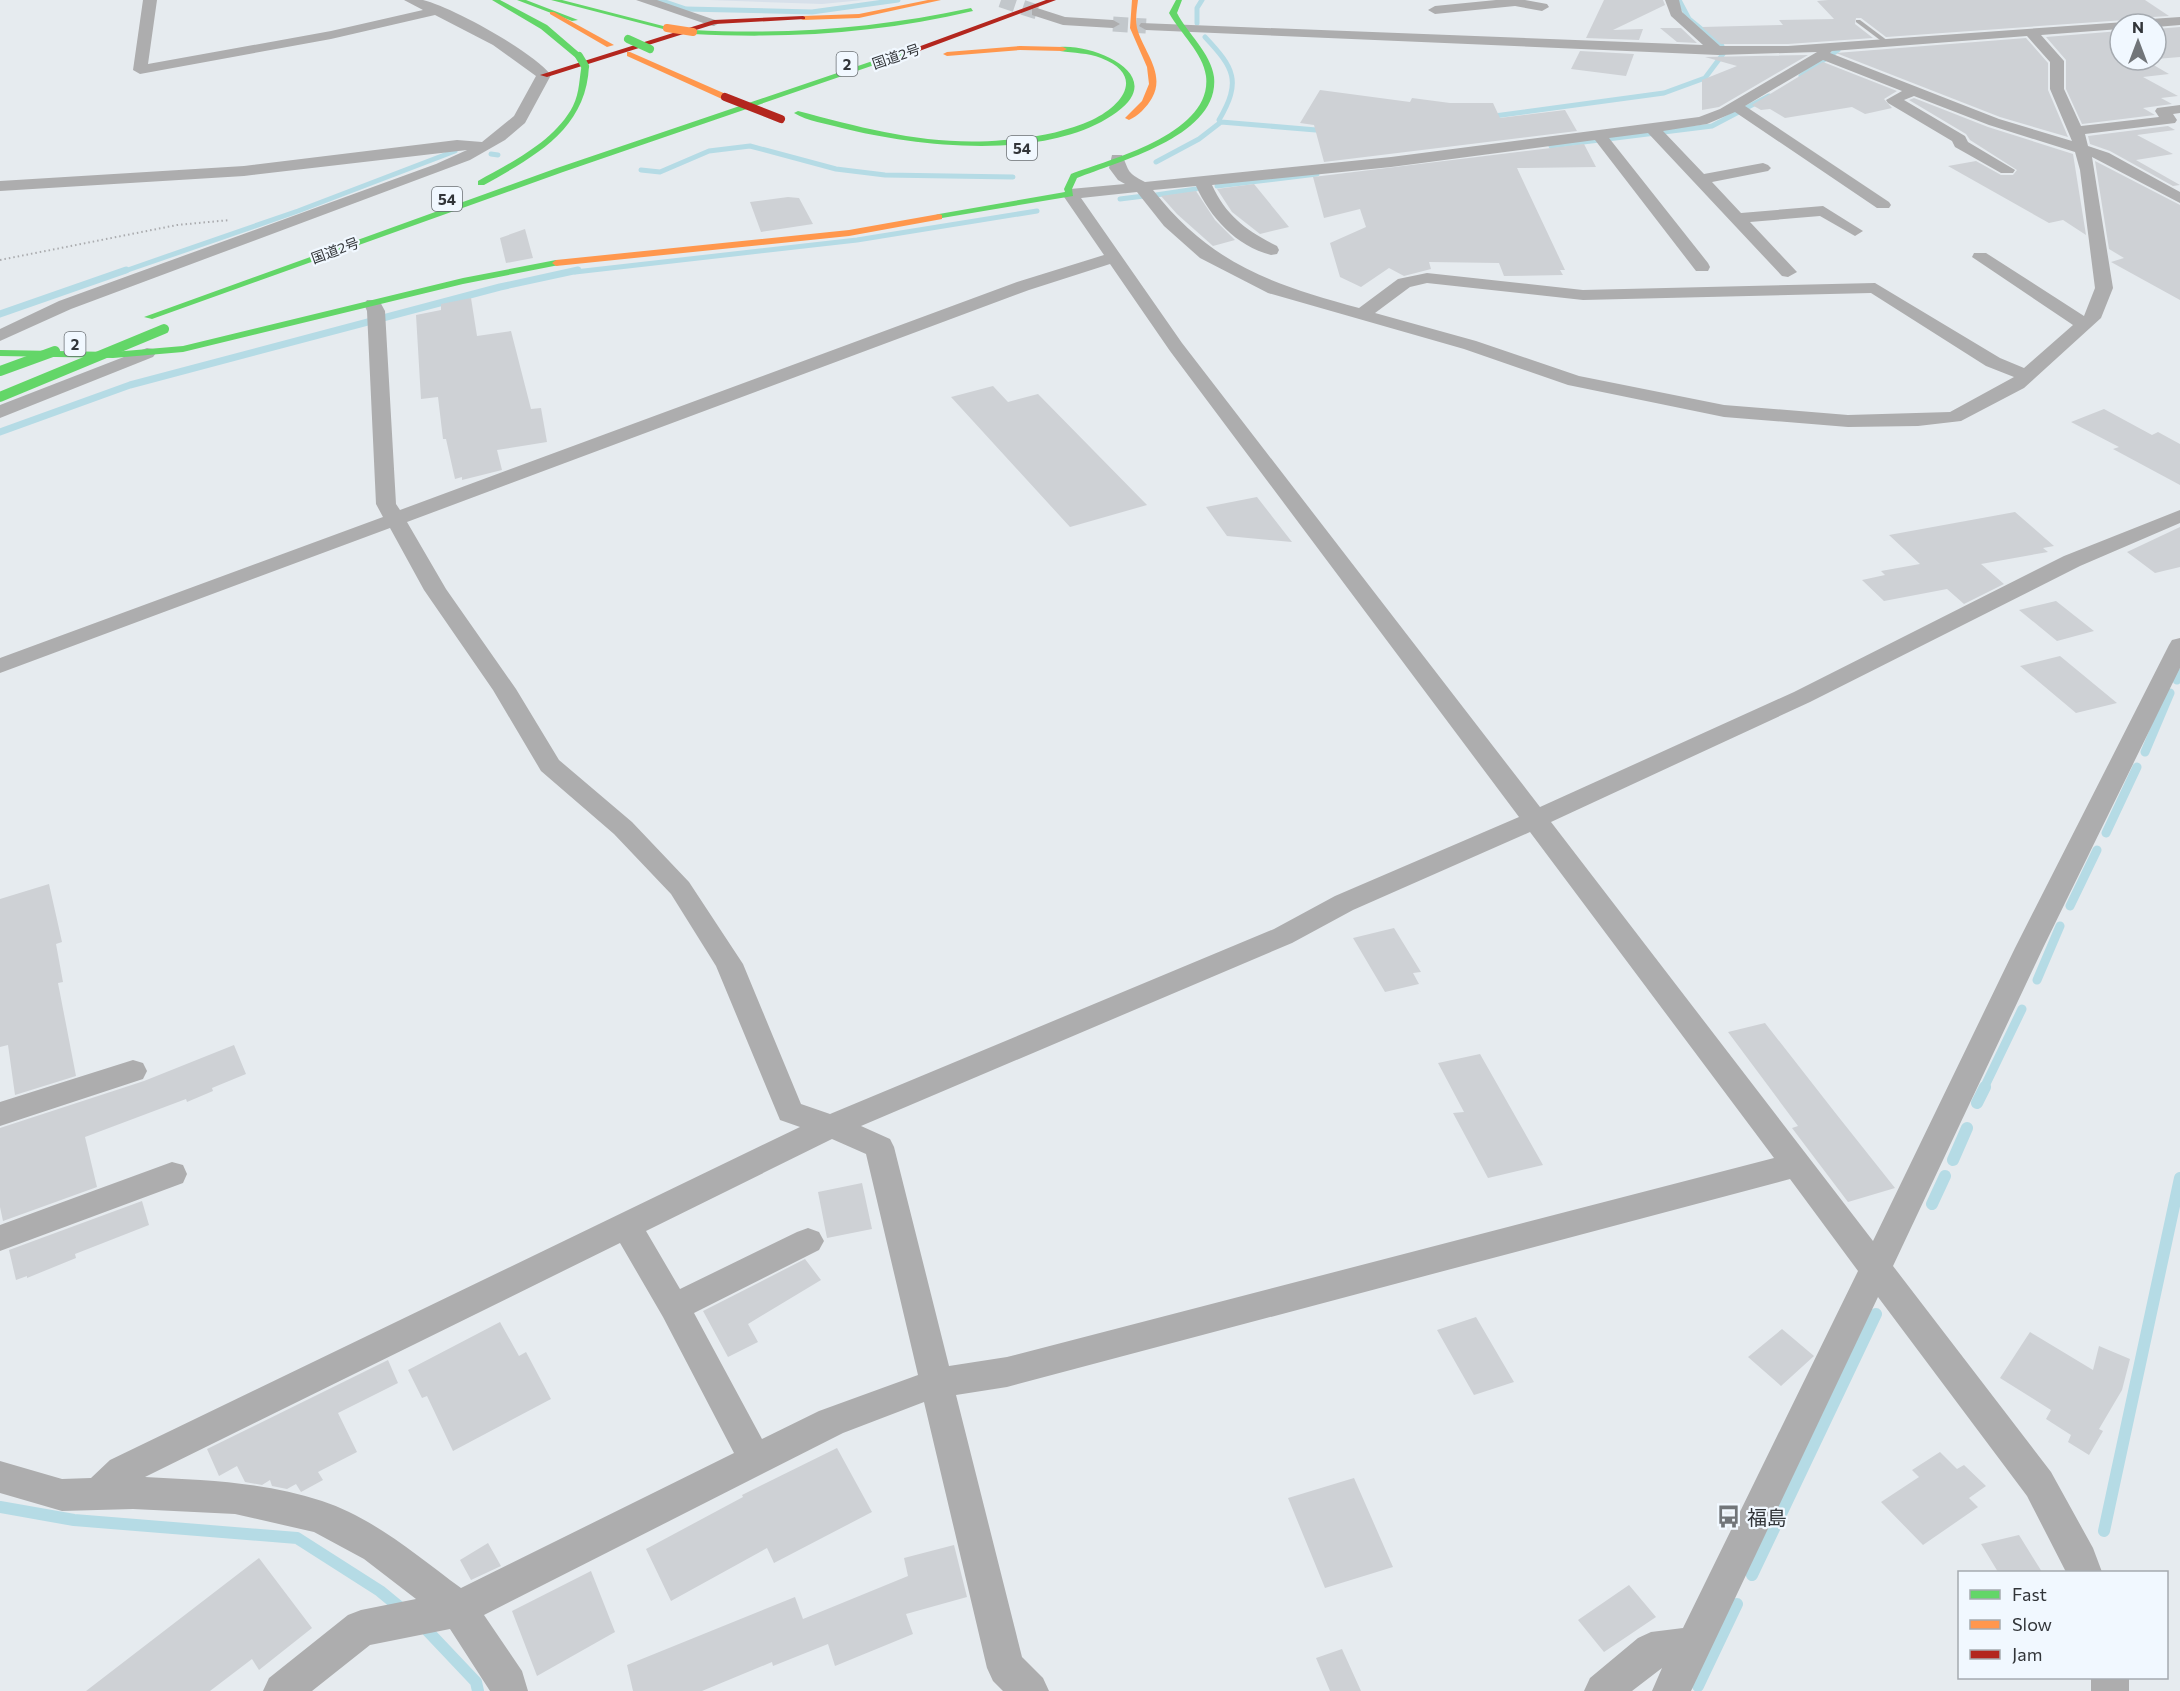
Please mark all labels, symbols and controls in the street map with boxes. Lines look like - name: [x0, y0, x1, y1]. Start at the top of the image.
- north arrow: [2108, 12, 2168, 72]
- text: N: [2132, 17, 2144, 36]
- street label: 国道2号: [870, 40, 922, 72]
- road number: 2: [836, 52, 858, 76]
- road number: 54: [1007, 136, 1037, 160]
- road number: 54: [432, 187, 462, 211]
- street label: 国道2号: [309, 234, 361, 266]
- road number: 2: [64, 332, 86, 356]
- bus stop icon: 福島: [1716, 1504, 1742, 1530]
- place label: 福島: [1747, 1505, 1787, 1529]
- legend: [1958, 1571, 2168, 1679]
- text: Fast: [2012, 1583, 2047, 1605]
- text: Slow: [2012, 1613, 2052, 1635]
- text: Jam: [2012, 1643, 2042, 1665]

